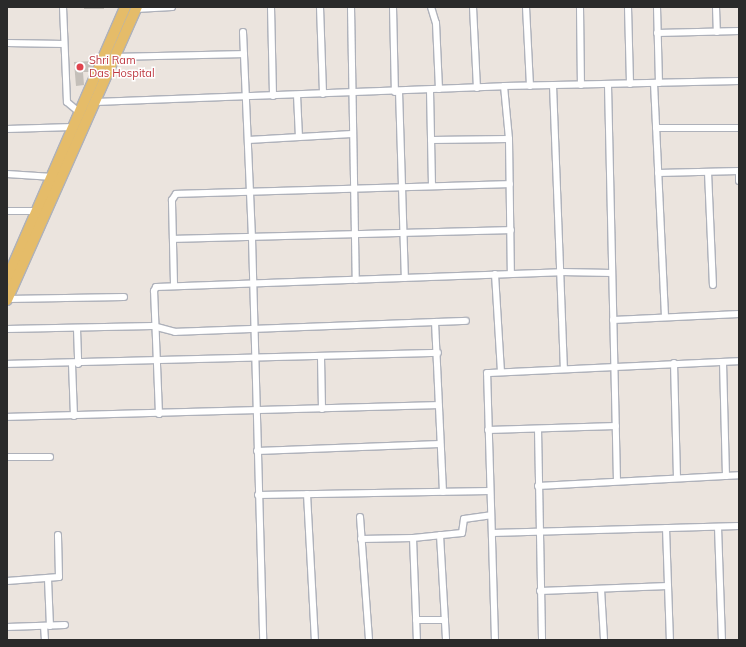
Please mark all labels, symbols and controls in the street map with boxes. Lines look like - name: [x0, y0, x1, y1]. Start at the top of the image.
- place label: Shri Ram Das Hospital: [89, 54, 155, 80]
- marker: Shri Ram Das Hospital: [74, 61, 86, 73]

